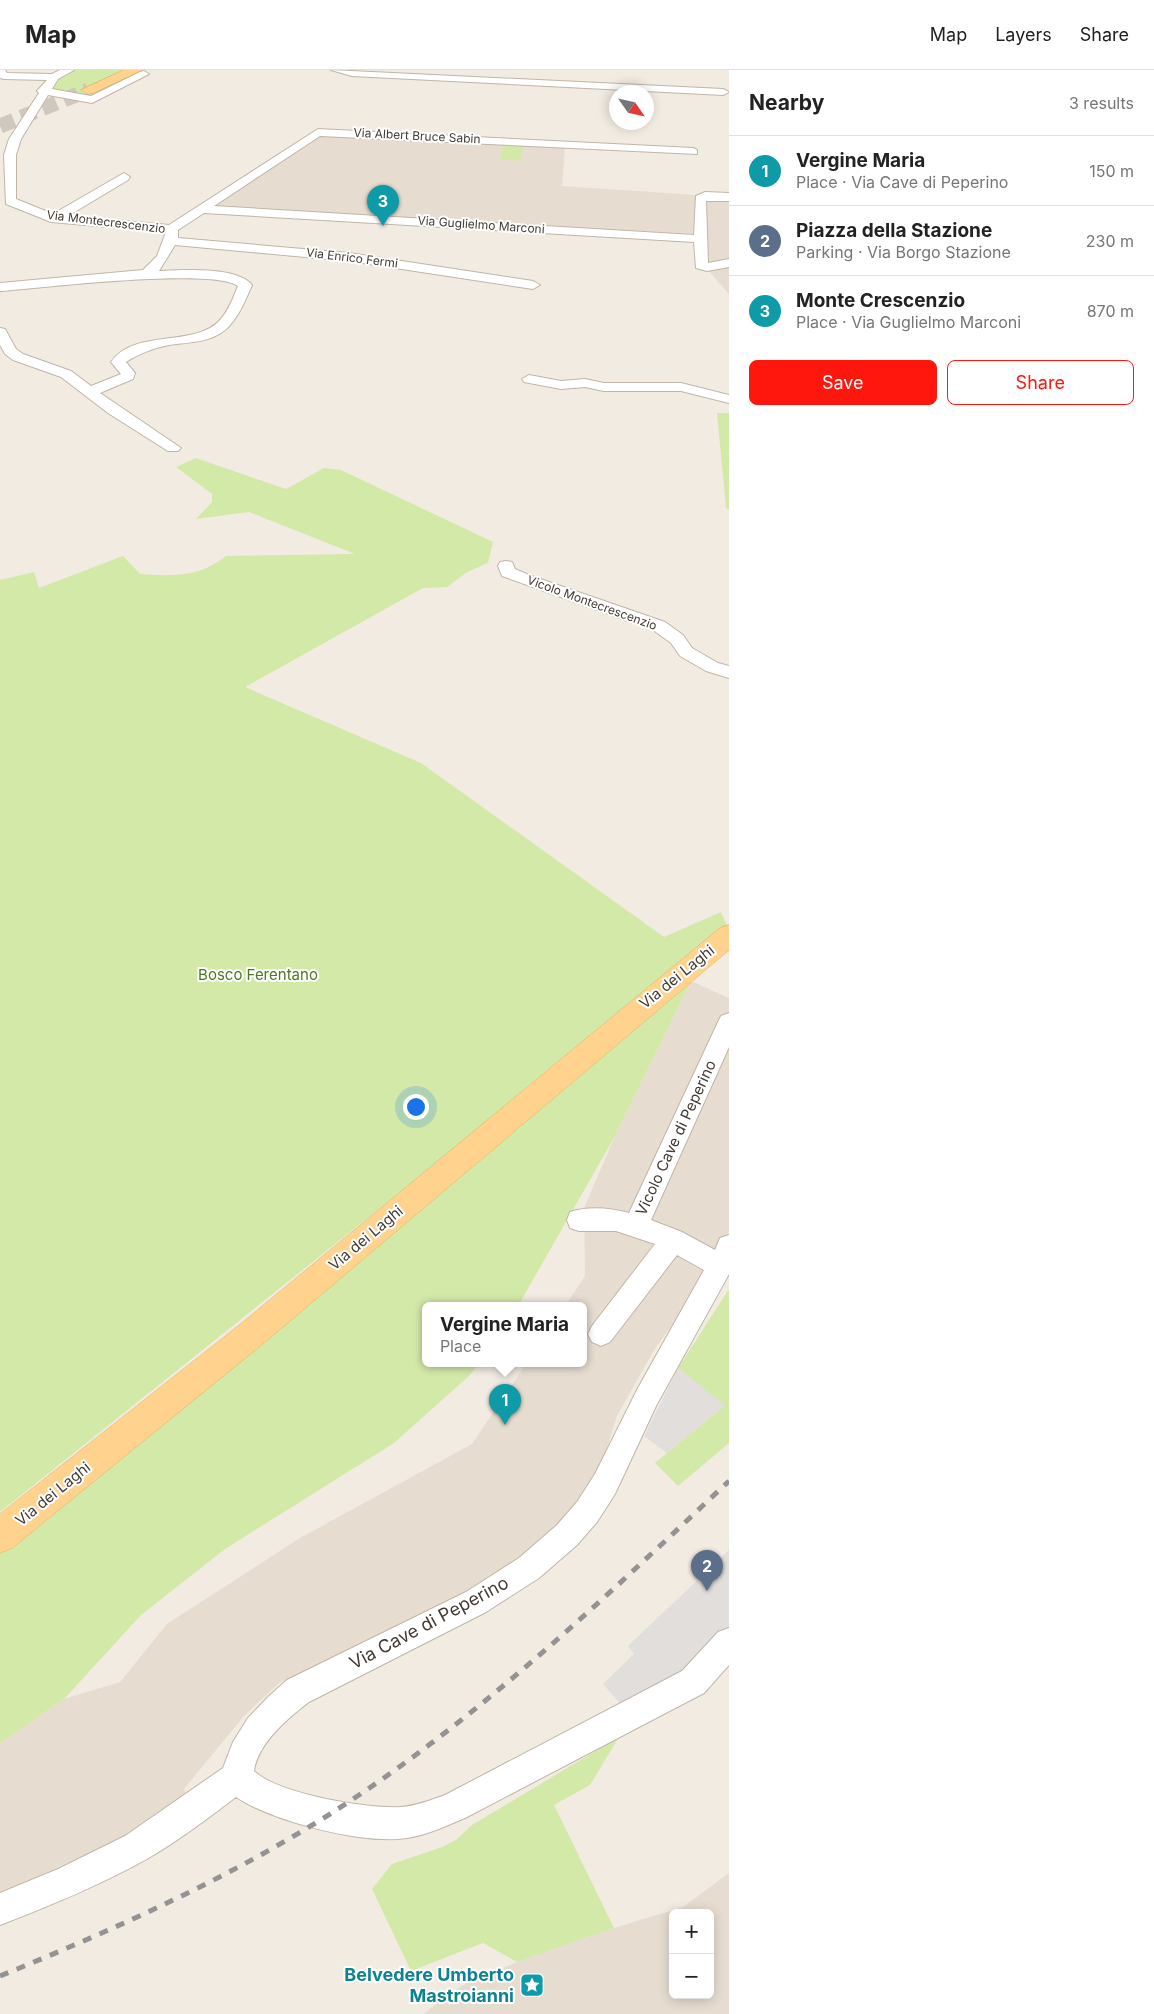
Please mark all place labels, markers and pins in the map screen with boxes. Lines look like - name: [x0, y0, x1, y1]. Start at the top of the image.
- pin: 3: [367, 185, 399, 226]
- pin: 1: [489, 1384, 521, 1425]
- pin: 2: [691, 1550, 723, 1591]
- place label: Belvedere Umberto Mastroianni: [344, 1964, 514, 2006]
- place icon: Belvedere Umberto Mastroianni: [519, 1972, 545, 1998]

